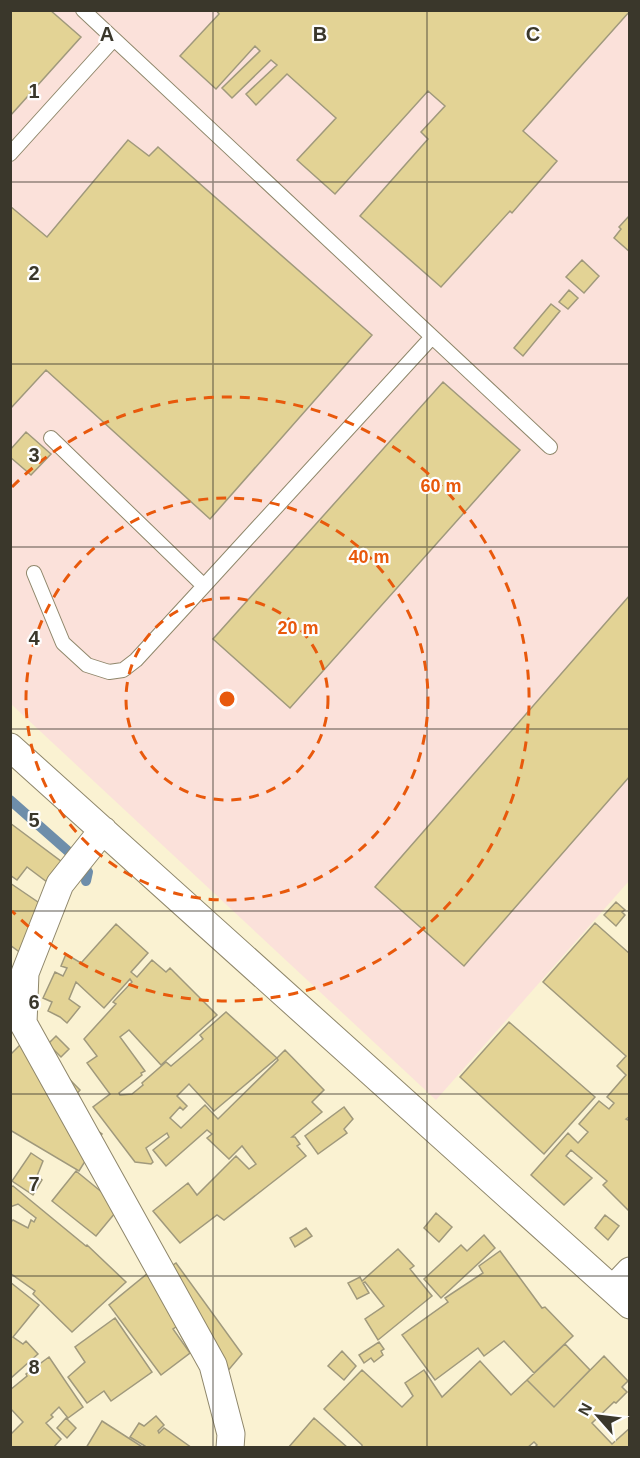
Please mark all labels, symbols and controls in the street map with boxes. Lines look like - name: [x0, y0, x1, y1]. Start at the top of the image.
- text: A: [100, 23, 114, 45]
- text: B: [313, 23, 327, 45]
- text: C: [526, 23, 540, 45]
- text: 1: [28, 80, 40, 102]
- text: 2: [28, 262, 40, 284]
- text: 3: [28, 444, 40, 466]
- text: 60 m: [420, 476, 462, 496]
- text: 40 m: [348, 547, 390, 567]
- text: 20 m: [277, 618, 319, 638]
- text: 4: [28, 627, 40, 649]
- centre of rings: [217, 689, 237, 709]
- text: 5: [28, 809, 40, 831]
- text: 6: [28, 991, 40, 1013]
- text: 7: [28, 1173, 40, 1195]
- text: 8: [28, 1356, 40, 1378]
- north arrow: [568, 1386, 628, 1446]
- text: N: [575, 1400, 595, 1418]

